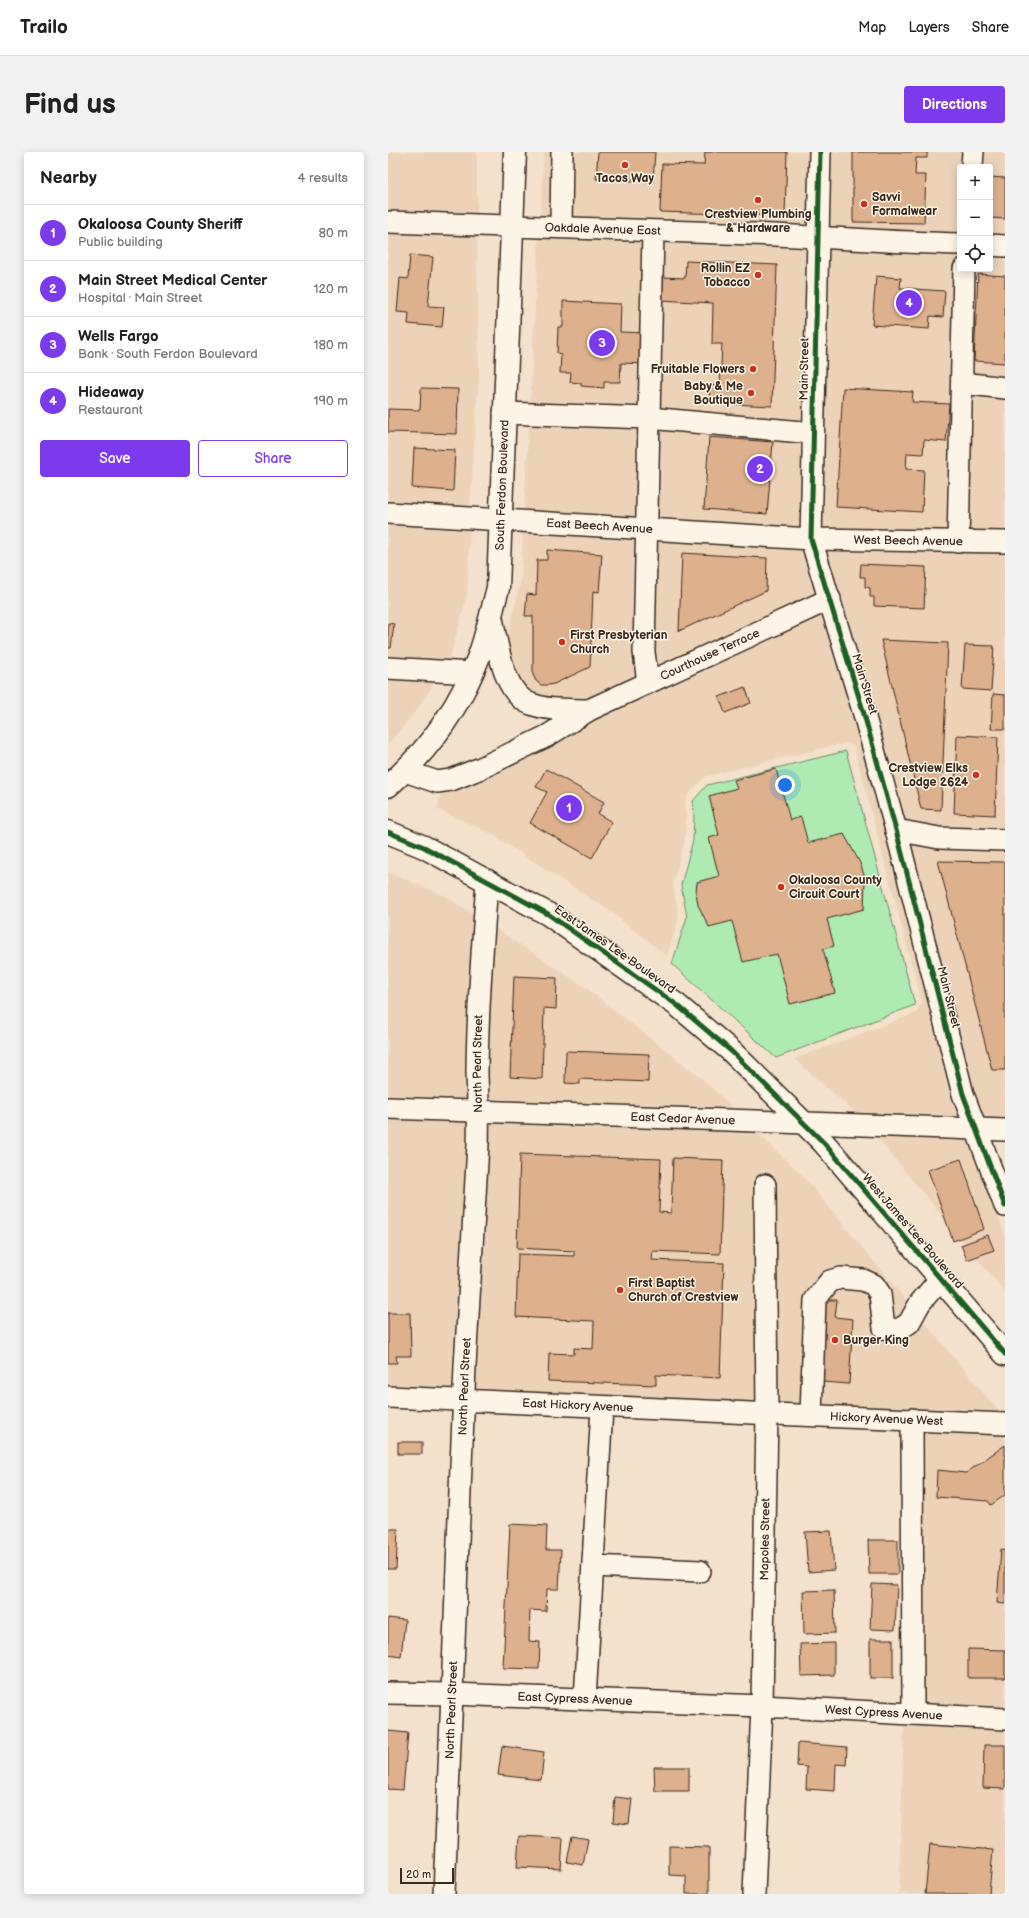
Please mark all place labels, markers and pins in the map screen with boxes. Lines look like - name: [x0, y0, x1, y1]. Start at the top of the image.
- marker: Tacos Way: [620, 160, 630, 170]
- place label: Tacos Way: [596, 171, 654, 186]
- place label: Savvi Formalwear: [872, 190, 937, 219]
- marker: Crestview Plumbing & Hardware: [753, 195, 763, 205]
- marker: Savvi Formalwear: [859, 199, 869, 209]
- place label: Crestview Plumbing & Hardware: [704, 207, 812, 236]
- place label: Rollin EZ Tobacco: [701, 261, 751, 290]
- marker: Rollin EZ Tobacco: [753, 270, 763, 280]
- pin: 4: [896, 288, 922, 318]
- pin: 3: [589, 328, 615, 358]
- place label: Fruitable Flowers: [651, 362, 745, 377]
- marker: Fruitable Flowers: [748, 364, 758, 374]
- place label: Baby & Me Boutique: [684, 379, 743, 408]
- marker: Baby & Me Boutique: [746, 388, 756, 398]
- pin: 2: [747, 454, 773, 484]
- place label: First Presbyterian Church: [570, 628, 668, 657]
- marker: First Presbyterian Church: [557, 637, 567, 647]
- place label: Crestview Elks Lodge 2624: [889, 761, 968, 790]
- marker: Crestview Elks Lodge 2624: [971, 770, 981, 780]
- pin: 1: [556, 793, 582, 823]
- place label: Okaloosa County Circuit Court: [789, 873, 882, 902]
- marker: Okaloosa County Circuit Court: [776, 882, 786, 892]
- place label: First Baptist Church of Crestview: [628, 1276, 738, 1305]
- marker: First Baptist Church of Crestview: [615, 1285, 625, 1295]
- place label: Burger King: [843, 1333, 909, 1348]
- marker: Burger King: [830, 1335, 840, 1345]

